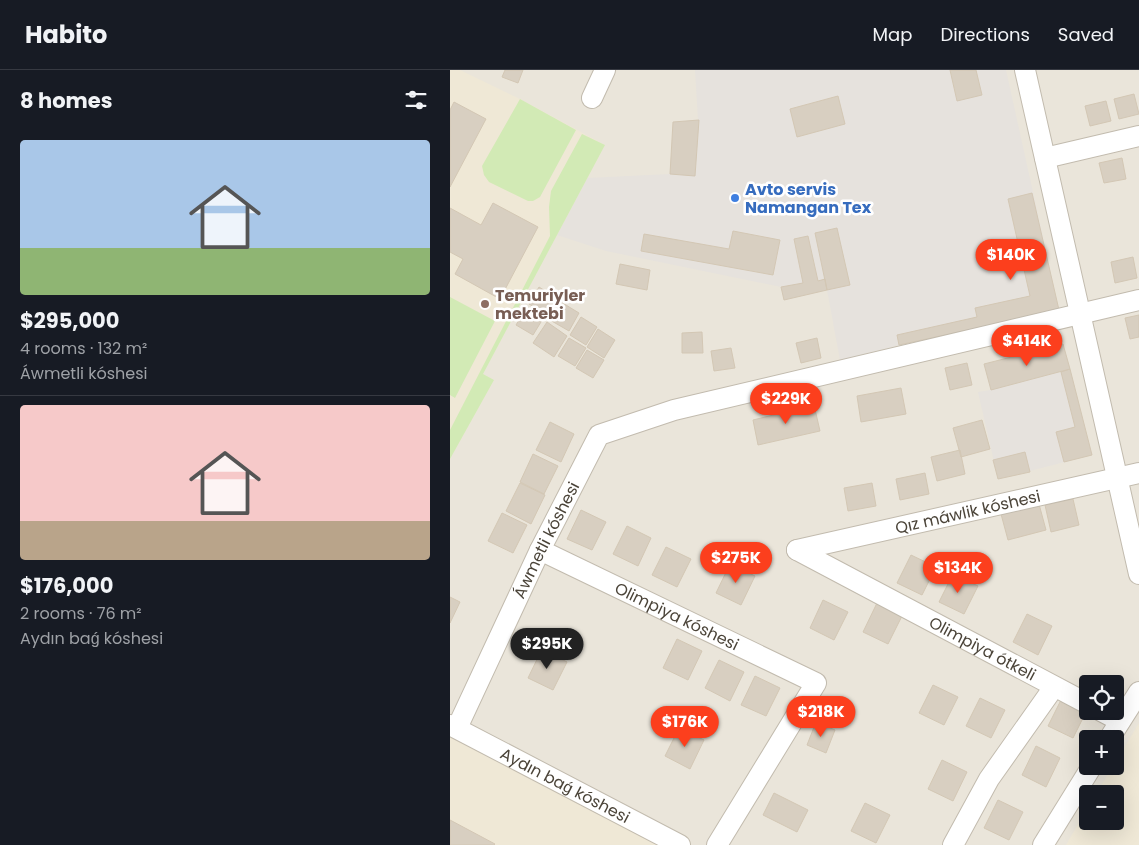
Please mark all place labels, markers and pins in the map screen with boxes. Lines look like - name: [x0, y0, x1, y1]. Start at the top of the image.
- place label: Avto servis Namangan Tex: [745, 178, 872, 219]
- marker: Avto servis Namangan Tex: [729, 192, 741, 204]
- pin: $140K: [976, 238, 1046, 281]
- place label: Temuriyler mektebi: [495, 284, 585, 325]
- marker: Temuriyler mektebi: [479, 298, 491, 310]
- pin: $414K: [992, 324, 1062, 367]
- pin: $229K: [751, 382, 821, 425]
- pin: $275K: [701, 542, 771, 584]
- pin: $134K: [923, 552, 993, 594]
- pin: $295K: [512, 628, 582, 670]
- pin: $218K: [786, 696, 856, 738]
- pin: $176K: [650, 706, 720, 748]

